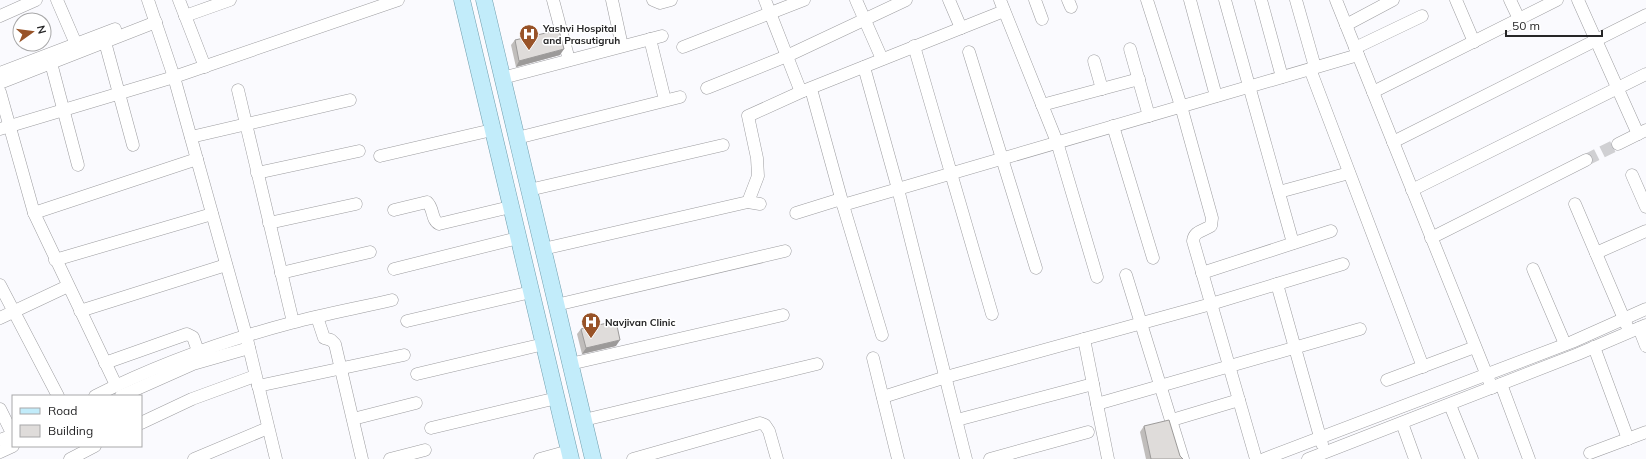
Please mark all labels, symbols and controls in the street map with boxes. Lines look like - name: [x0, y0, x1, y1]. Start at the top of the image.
- north arrow: [12, 12, 52, 52]
- scale bar: [1506, 12, 1602, 38]
- text: 50 m: [1512, 18, 1540, 33]
- place label: Yashvi Hospital and Prasutigruh: [542, 22, 620, 47]
- hospital icon: Yashvi Hospital and Prasutigruh: [518, 23, 540, 51]
- text: N: [34, 24, 50, 35]
- hospital icon: Navjivan Clinic: [580, 311, 602, 339]
- place label: Navjivan Clinic: [605, 316, 675, 329]
- legend: [12, 395, 142, 447]
- text: Road: [48, 403, 77, 418]
- text: Building: [48, 423, 93, 438]

